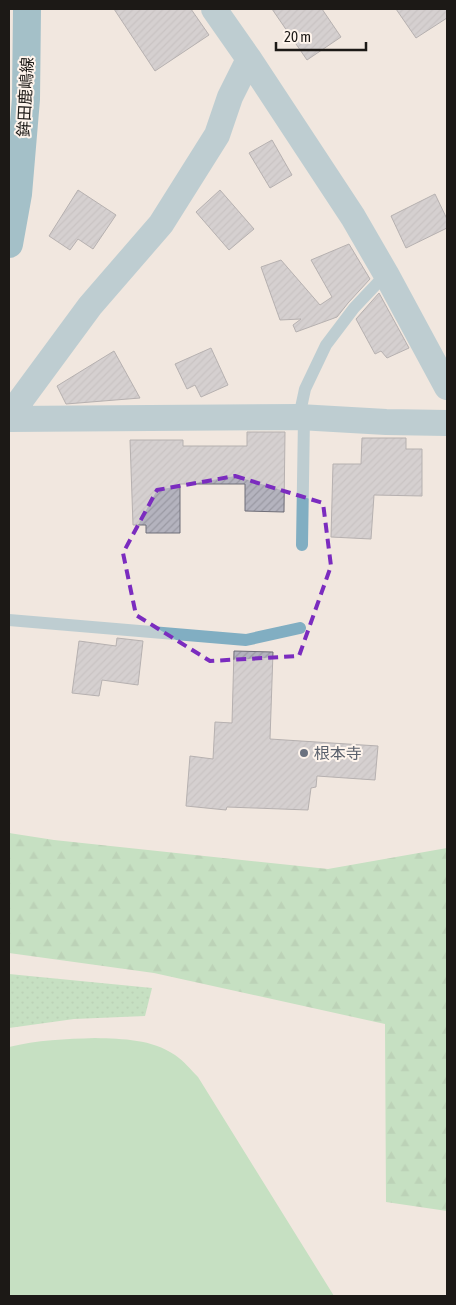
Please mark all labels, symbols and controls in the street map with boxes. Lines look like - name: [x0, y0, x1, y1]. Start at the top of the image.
- scale bar: [276, 20, 366, 52]
- text: 20 m: [284, 28, 311, 45]
- street label: 鉾田鹿嶋線: [14, 57, 36, 137]
- place label: 根本寺: [314, 744, 362, 762]
- marker: 根本寺: [298, 747, 310, 759]

